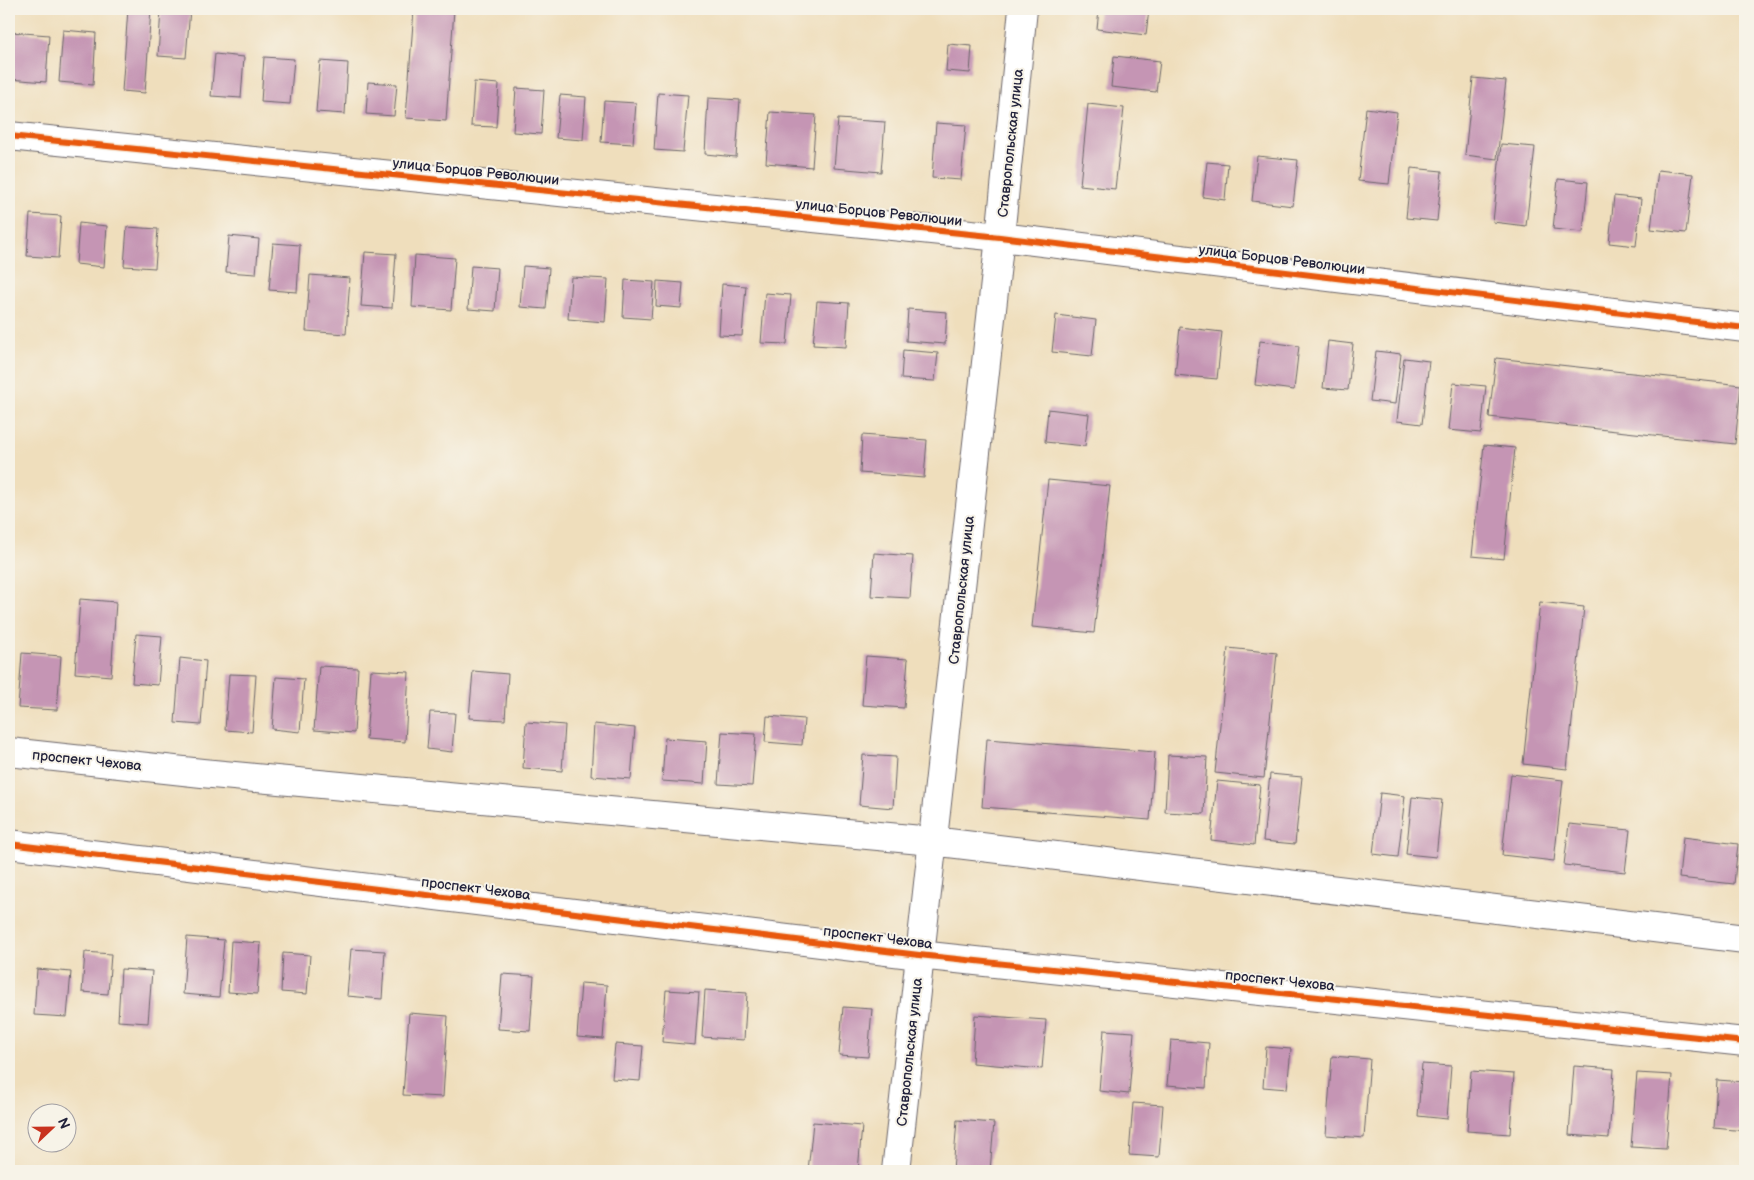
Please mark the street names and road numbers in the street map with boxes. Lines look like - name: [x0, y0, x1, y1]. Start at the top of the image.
- street label: Ставропольская улица: [994, 67, 1027, 218]
- street label: улица Борцов Революции: [392, 154, 560, 189]
- street label: улица Борцов Революции: [795, 195, 963, 230]
- street label: улица Борцов Революции: [1198, 241, 1366, 278]
- street label: Ставропольская улица: [945, 514, 978, 665]
- street label: проспект Чехова: [31, 746, 143, 775]
- street label: проспект Чехова: [420, 873, 532, 904]
- street label: проспект Чехова: [822, 922, 934, 953]
- street label: проспект Чехова: [1224, 966, 1336, 995]
- street label: Ставропольская улица: [893, 976, 926, 1127]

